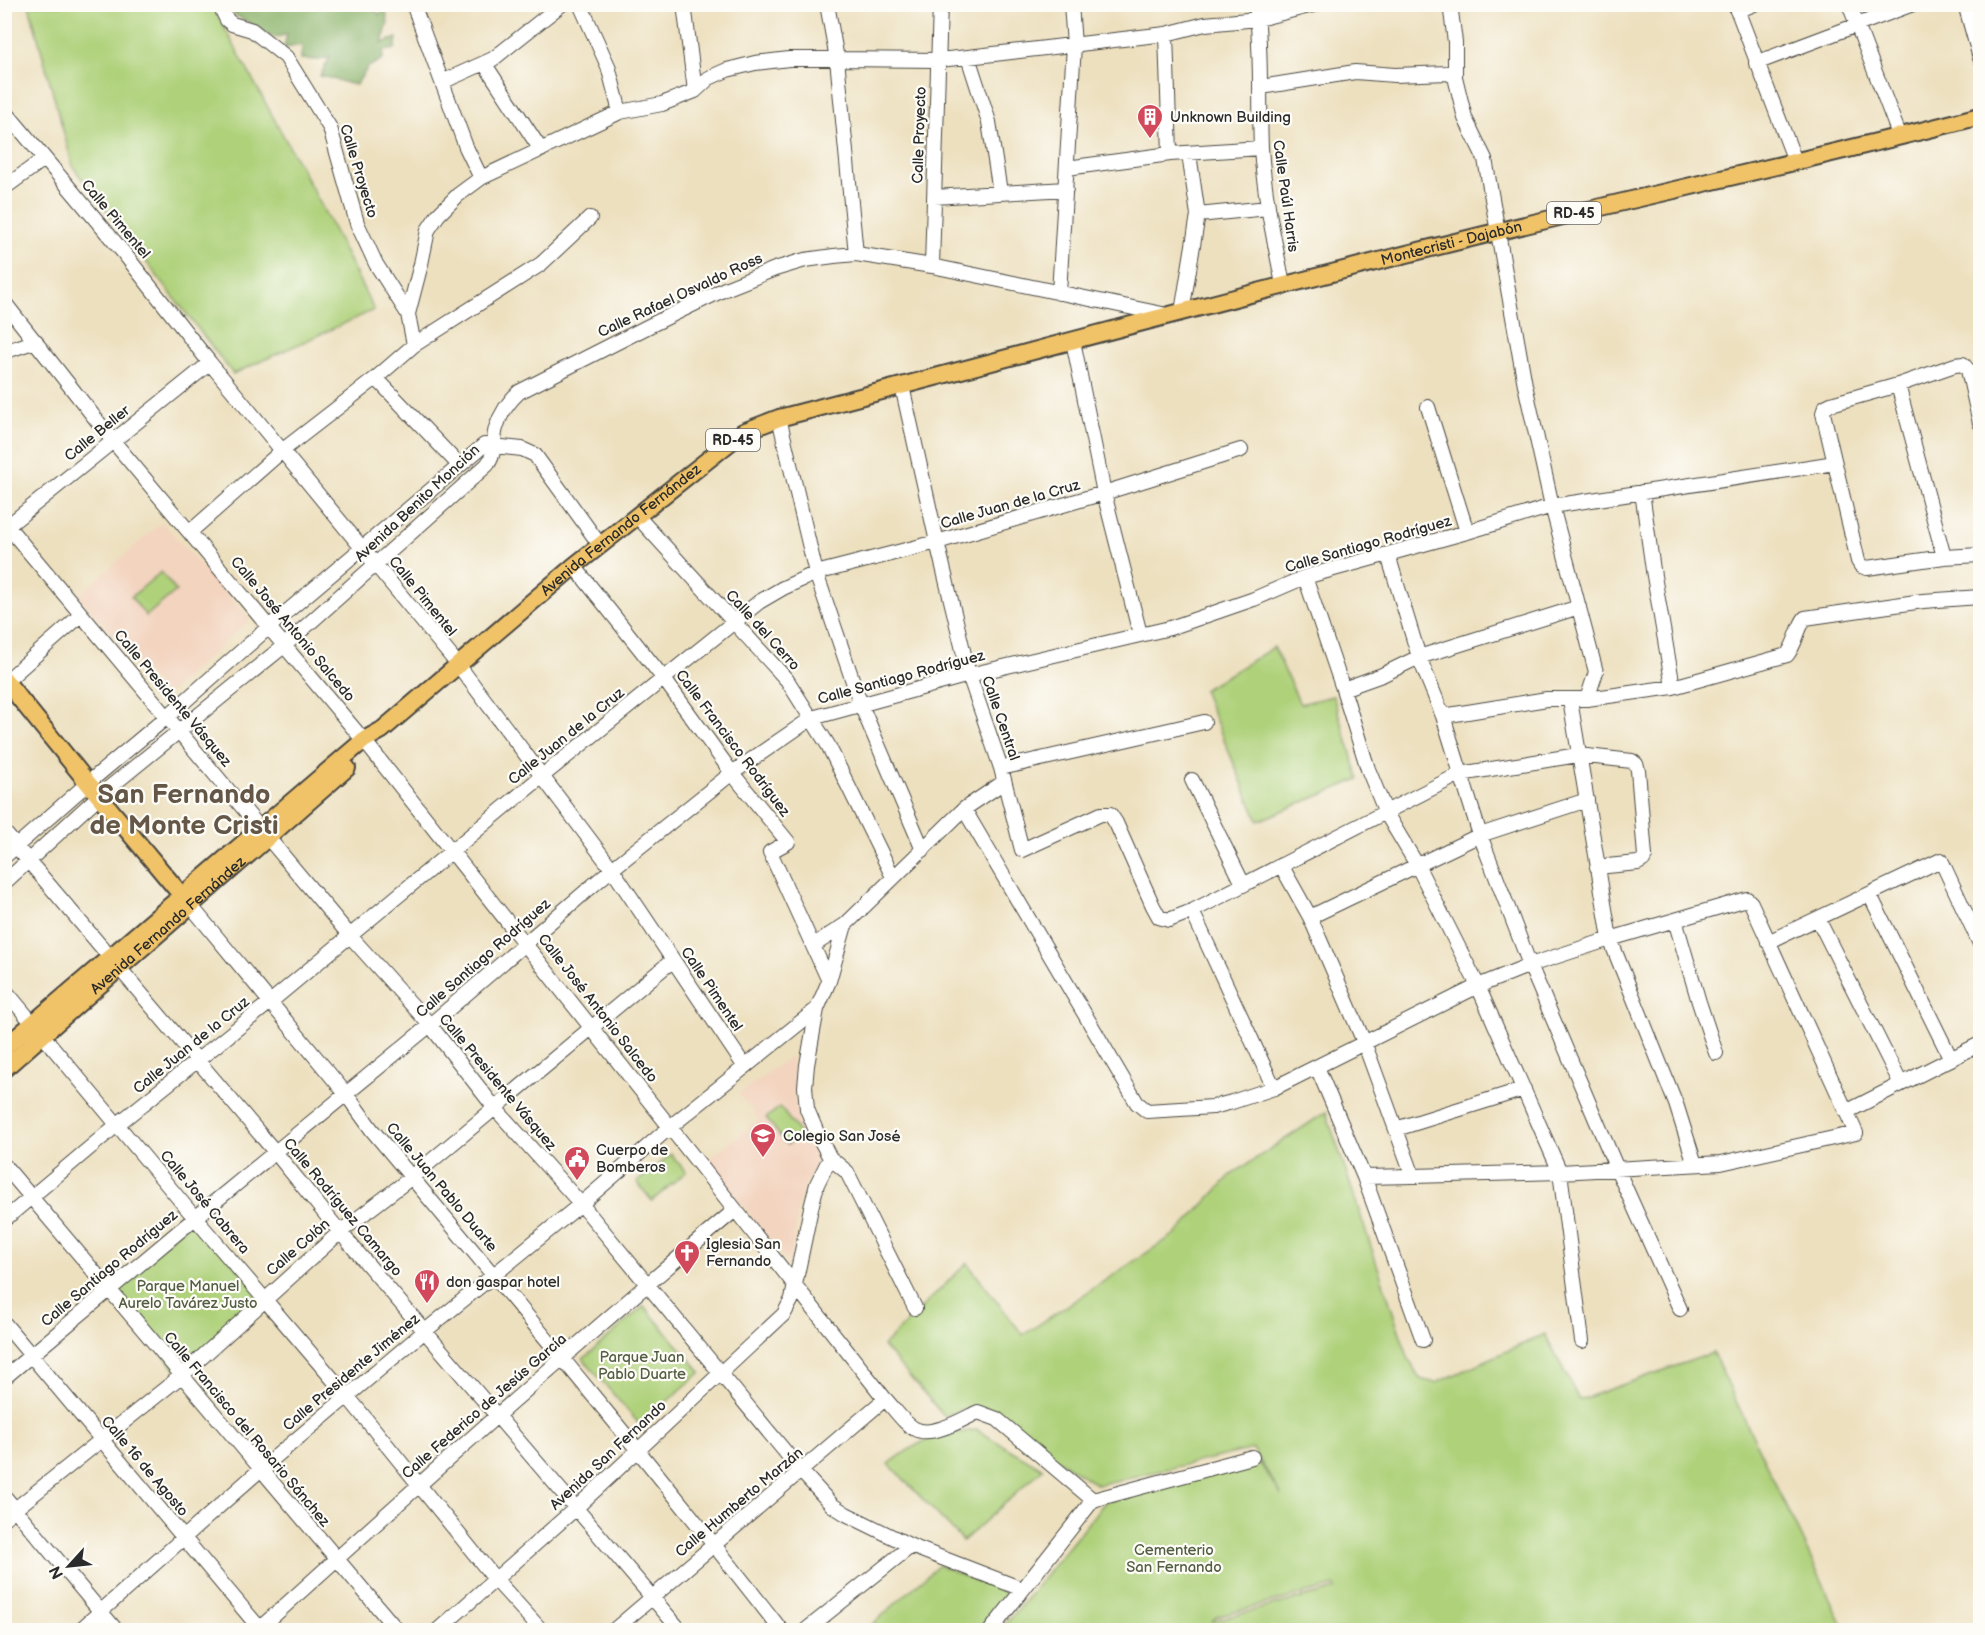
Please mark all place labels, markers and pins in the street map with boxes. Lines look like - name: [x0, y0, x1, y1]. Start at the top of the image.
- building icon: Unknown Building: [1135, 102, 1165, 140]
- place label: Unknown Building: [1170, 108, 1291, 127]
- school or university icon: Colegio San José: [748, 1121, 778, 1159]
- place label: Colegio San José: [783, 1127, 901, 1146]
- place label: Cuerpo de Bomberos: [596, 1141, 668, 1177]
- public building icon: Cuerpo de Bomberos: [562, 1144, 592, 1182]
- place label: Iglesia San Fernando: [706, 1235, 781, 1271]
- church icon: Iglesia San Fernando: [672, 1238, 702, 1276]
- restaurant icon: don gaspar hotel: [412, 1267, 442, 1305]
- place label: don gaspar hotel: [446, 1273, 560, 1292]

